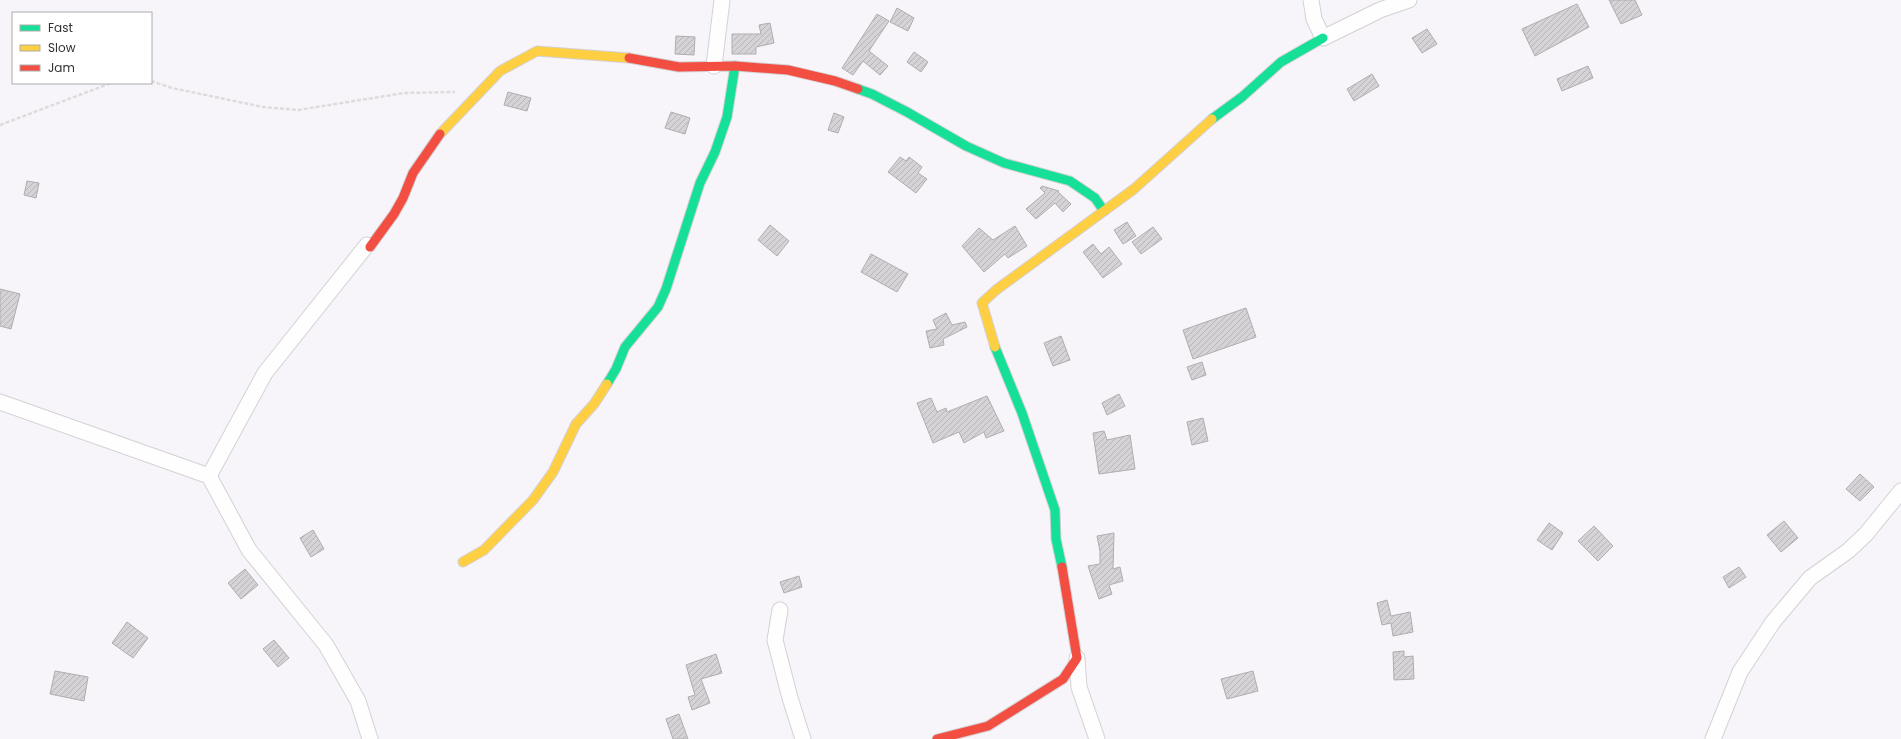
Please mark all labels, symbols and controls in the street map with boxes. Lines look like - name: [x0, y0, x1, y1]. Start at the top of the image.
- legend: [12, 12, 152, 84]
- text: Fast: [48, 19, 73, 36]
- text: Slow: [48, 39, 76, 56]
- text: Jam: [48, 59, 75, 76]

